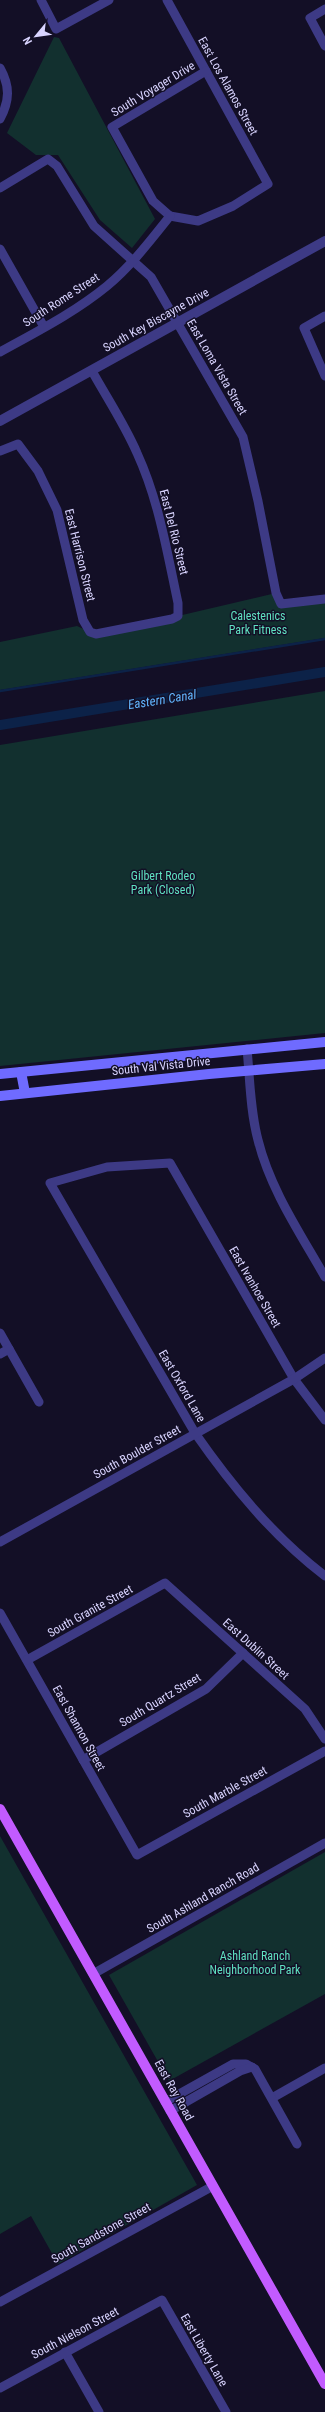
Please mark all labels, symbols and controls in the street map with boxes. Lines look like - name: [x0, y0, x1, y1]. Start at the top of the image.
- north arrow: [16, 16, 56, 56]
- text: N: [20, 34, 35, 47]
- street label: East Los Alamos Street: [195, 34, 261, 138]
- street label: South Voyager Drive: [109, 58, 198, 119]
- street label: South Rome Street: [20, 270, 102, 330]
- street label: South Key Biscayne Drive: [101, 285, 212, 355]
- street label: East Loma Vista Street: [184, 317, 250, 418]
- street label: East Del Rio Street: [157, 488, 191, 577]
- street label: East Harrison Street: [62, 507, 98, 603]
- park label: Calestenics Park Fitness: [229, 609, 287, 637]
- water label: Eastern Canal: [127, 687, 198, 712]
- park label: Gilbert Rodeo Park (Closed): [131, 869, 195, 897]
- street label: South Val Vista Drive: [111, 1054, 211, 1078]
- street label: East Ivanhoe Street: [226, 1244, 284, 1330]
- street label: East Oxford Lane: [156, 1347, 208, 1425]
- street label: South Boulder Street: [91, 1422, 183, 1482]
- street label: South Granite Street: [45, 1582, 135, 1640]
- street label: East Dublin Street: [220, 1616, 292, 1683]
- street label: South Quartz Street: [117, 1670, 204, 1730]
- street label: East Shannon Street: [50, 1683, 109, 1774]
- street label: South Marble Street: [181, 1763, 270, 1821]
- street label: South Ashland Ranch Road: [144, 1860, 262, 1936]
- park label: Ashland Ranch Neighborhood Park: [209, 1949, 301, 1977]
- street label: East Ray Road: [152, 2057, 196, 2123]
- street label: South Sandstone Street: [49, 2200, 153, 2266]
- street label: South Nielson Street: [29, 2304, 121, 2362]
- street label: East Liberty Lane: [178, 2311, 231, 2389]

